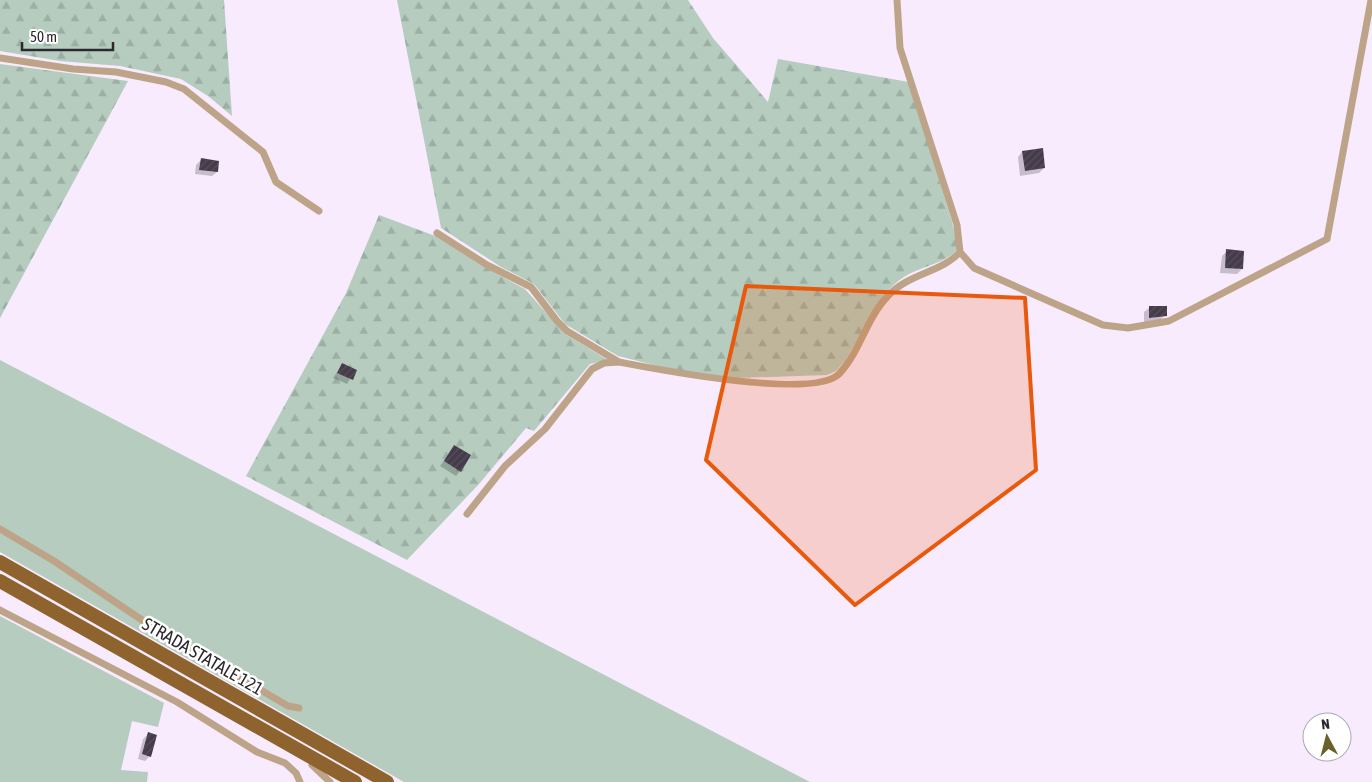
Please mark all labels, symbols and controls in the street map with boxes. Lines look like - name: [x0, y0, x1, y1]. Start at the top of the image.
- scale bar: [22, 20, 114, 52]
- text: 50 m: [30, 28, 57, 45]
- street label: STRADA STATALE 121: [139, 613, 267, 699]
- north arrow: [1302, 712, 1352, 762]
- text: N: [1320, 716, 1330, 733]

